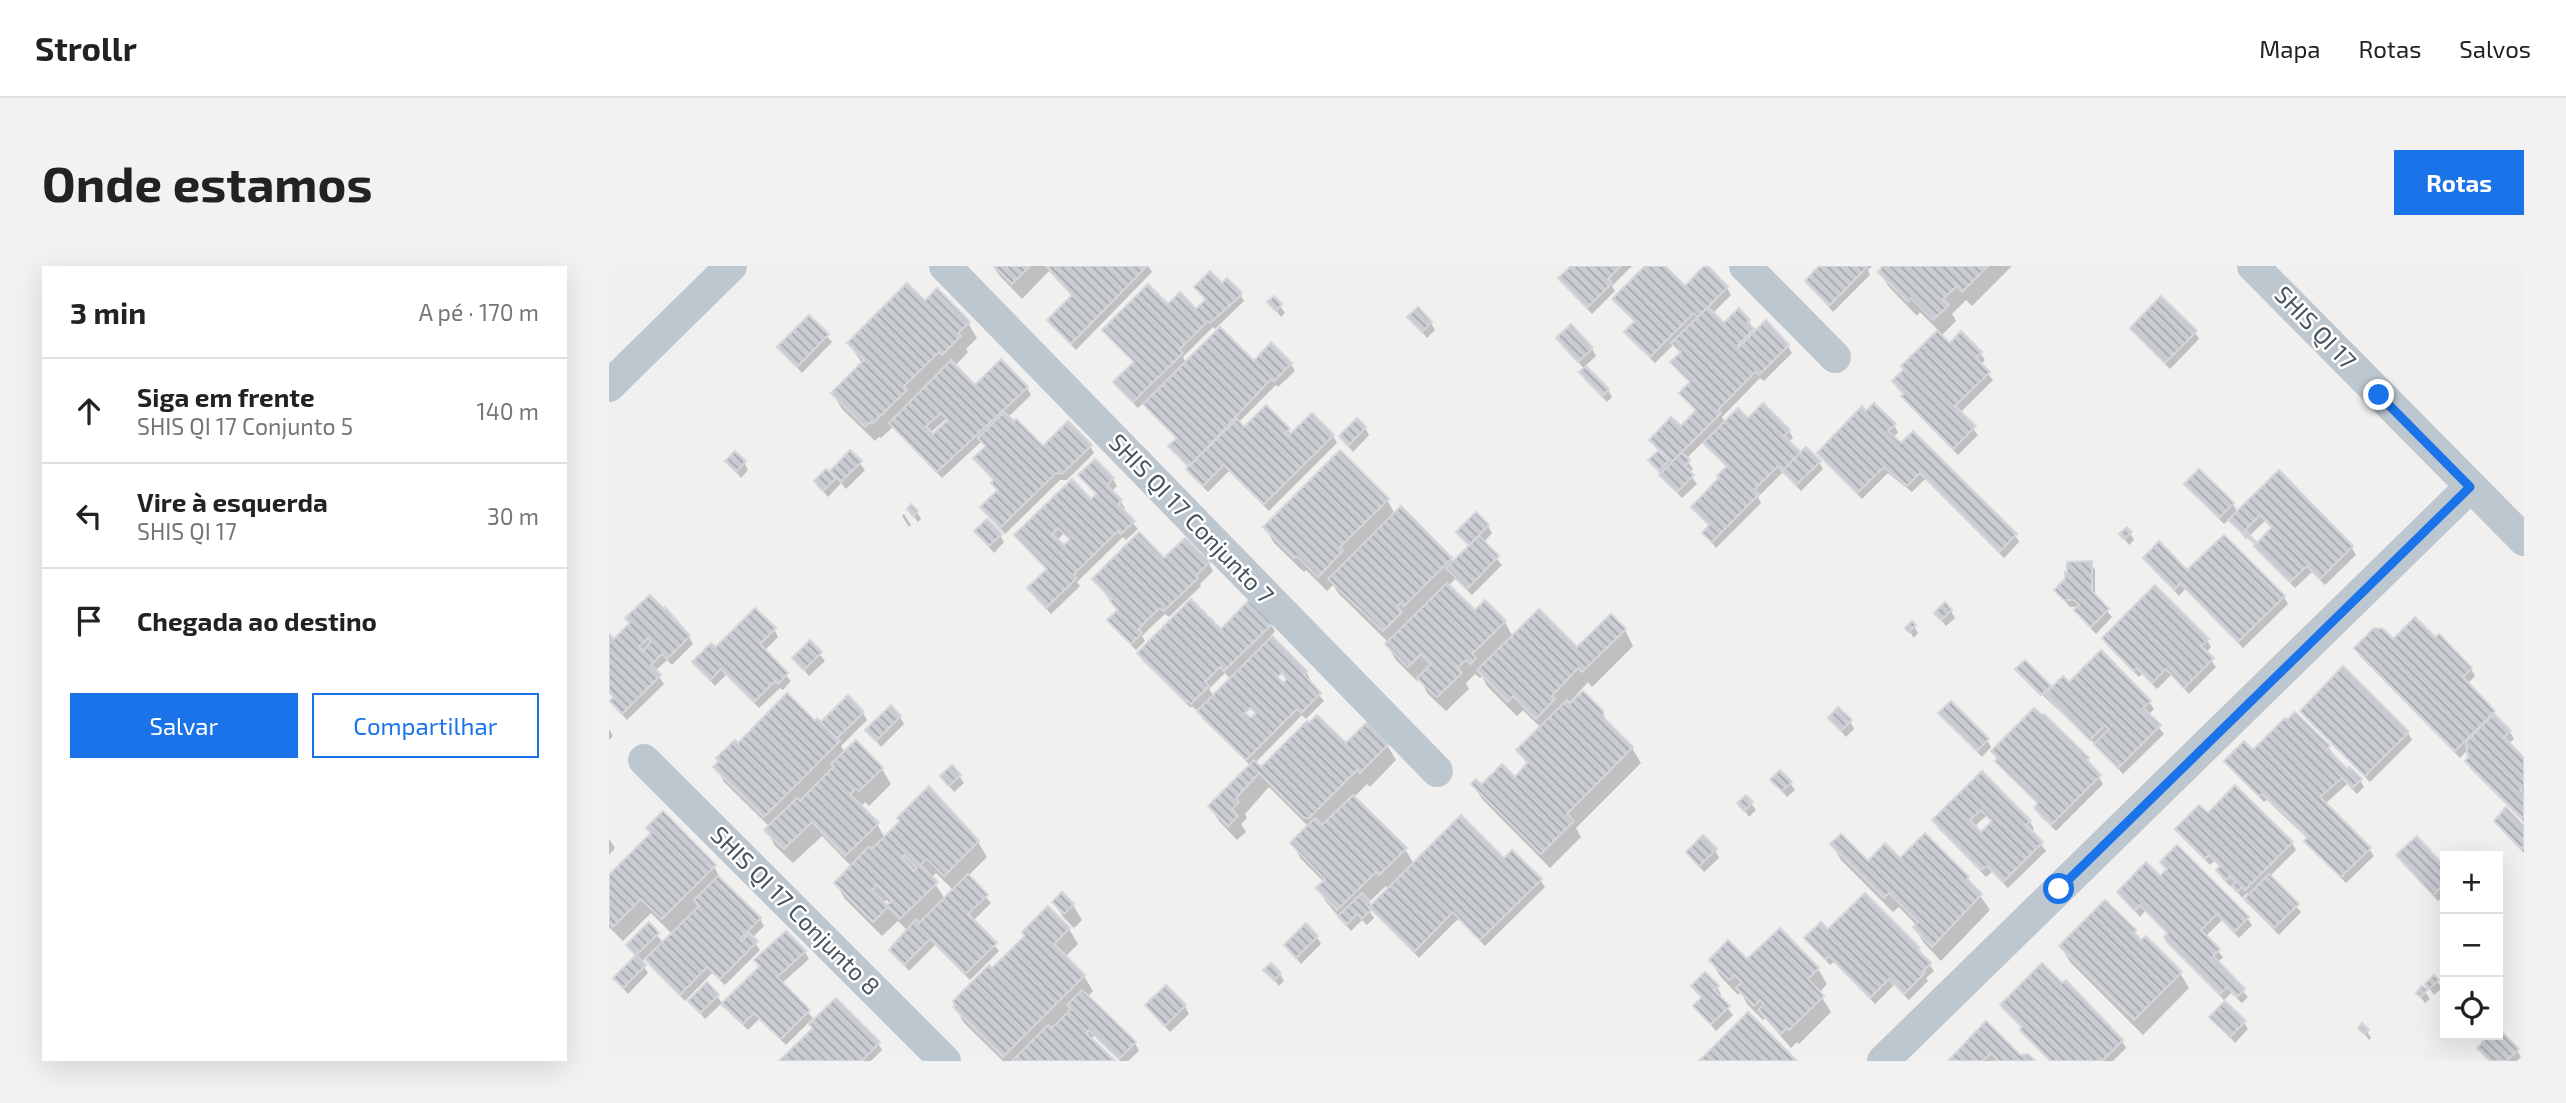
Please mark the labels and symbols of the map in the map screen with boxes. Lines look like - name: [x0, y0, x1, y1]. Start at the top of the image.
- street label: SHIS QI 17: [2269, 279, 2363, 374]
- route end: [2363, 379, 2394, 410]
- street label: SHIS QI 17 Conjunto 7: [1104, 427, 1281, 609]
- street label: SHIS QI 17 Conjunto 8: [706, 819, 887, 1000]
- route start: [2043, 873, 2074, 904]

